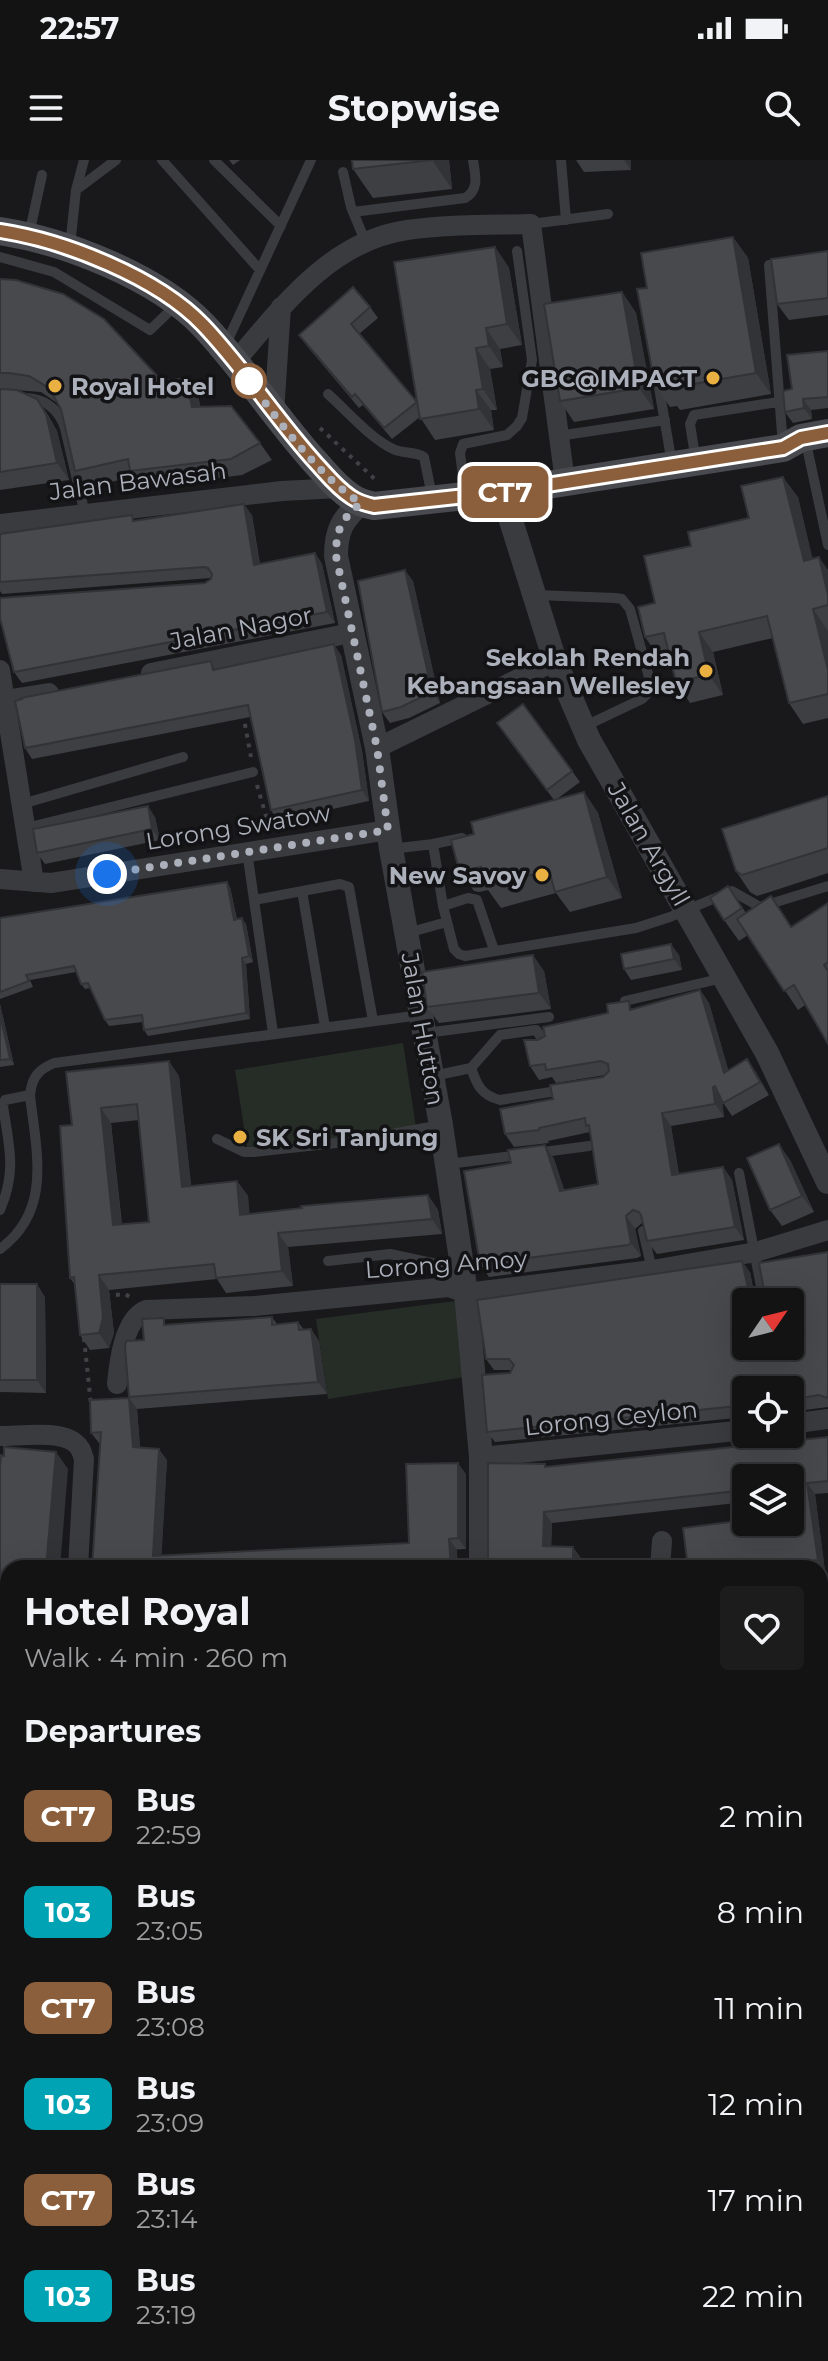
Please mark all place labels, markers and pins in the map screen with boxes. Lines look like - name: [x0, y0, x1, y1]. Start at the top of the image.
- unlabelled marker: [232, 364, 266, 398]
- place label: GBC@IMPACT: [521, 364, 697, 393]
- marker: GBC@IMPACT: [704, 369, 722, 387]
- place label: Royal Hotel: [71, 372, 214, 401]
- marker: Royal Hotel: [46, 377, 64, 395]
- place label: Sekolah Rendah Kebangsaan Wellesley: [406, 643, 691, 700]
- marker: Sekolah Rendah Kebangsaan Wellesley: [697, 662, 715, 680]
- place label: New Savoy: [389, 861, 527, 890]
- marker: New Savoy: [533, 866, 551, 884]
- place label: SK Sri Tanjung: [256, 1123, 438, 1152]
- marker: SK Sri Tanjung: [231, 1128, 249, 1146]

